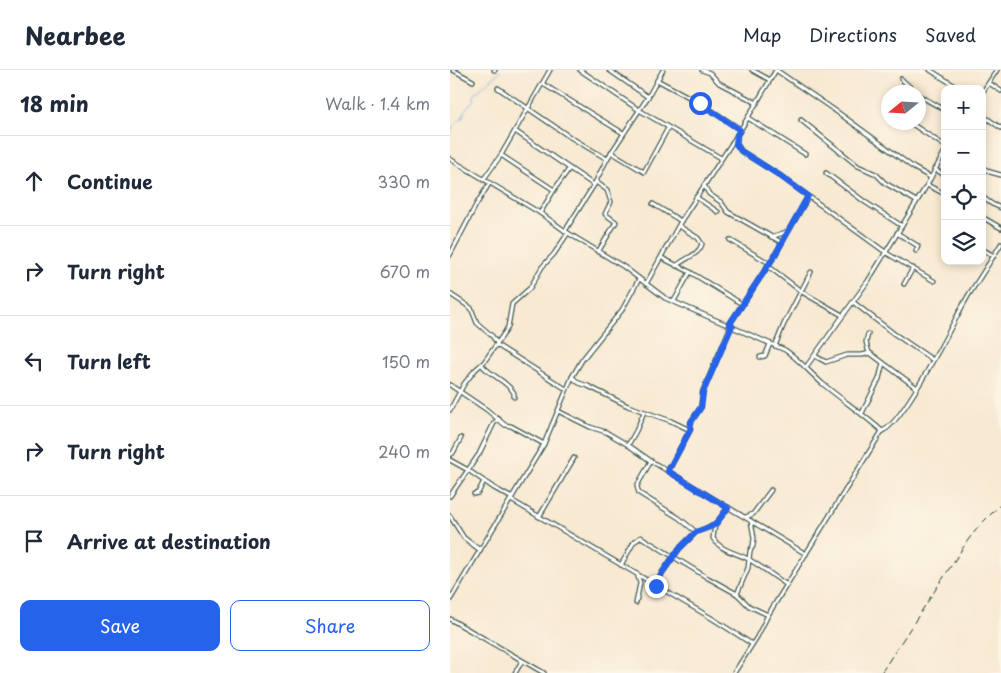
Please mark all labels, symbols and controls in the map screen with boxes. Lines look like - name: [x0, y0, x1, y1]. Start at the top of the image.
- text: Nearbee: [25, 17, 126, 53]
- text: Map: [743, 21, 781, 48]
- text: Directions: [809, 21, 897, 48]
- text: Saved: [925, 21, 976, 48]
- north arrow: [881, 85, 926, 130]
- map controls: [941, 85, 986, 265]
- button: +: [941, 85, 986, 130]
- text: 18 min: [20, 87, 89, 119]
- text: Walk · 1.4 km: [325, 91, 430, 115]
- route start: [689, 92, 712, 115]
- button: −: [941, 130, 986, 175]
- icon: ahead: [20, 167, 48, 195]
- text: Continue: [67, 167, 153, 195]
- text: 330 m: [377, 169, 430, 193]
- button: locate: [941, 175, 986, 220]
- button: layers: [941, 220, 986, 265]
- icon: right: [20, 257, 48, 285]
- text: Turn right: [67, 257, 165, 285]
- text: 670 m: [380, 259, 430, 283]
- icon: left: [20, 347, 48, 375]
- text: Turn left: [67, 347, 151, 375]
- text: 150 m: [382, 349, 430, 373]
- icon: right: [20, 437, 48, 465]
- text: Turn right: [67, 437, 165, 465]
- text: 240 m: [378, 439, 430, 463]
- icon: arrive: [20, 527, 48, 555]
- text: Arrive at destination: [67, 527, 271, 555]
- route end: [645, 575, 668, 598]
- button: Save: [20, 600, 220, 651]
- button: Share: [230, 600, 430, 651]

